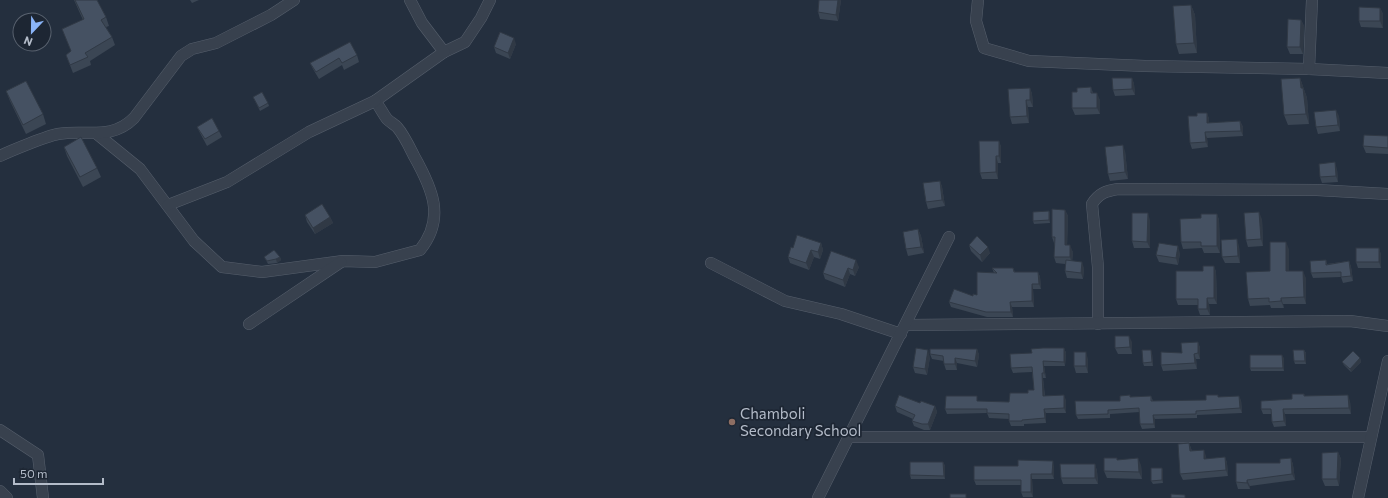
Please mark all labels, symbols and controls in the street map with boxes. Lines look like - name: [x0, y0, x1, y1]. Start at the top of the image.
- north arrow: [12, 12, 52, 52]
- text: N: [22, 34, 34, 49]
- place label: Chamboli Secondary School: [740, 404, 861, 439]
- marker: Chamboli Secondary School: [727, 417, 737, 427]
- scale bar: [14, 460, 103, 486]
- text: 50 m: [20, 466, 48, 480]

